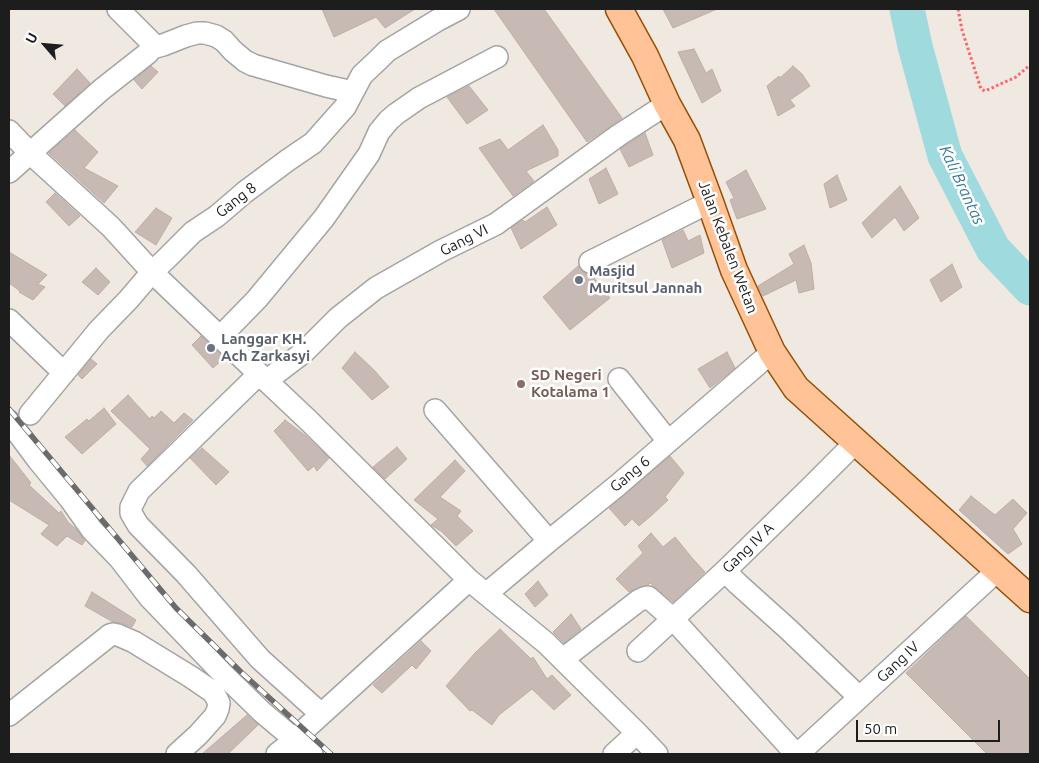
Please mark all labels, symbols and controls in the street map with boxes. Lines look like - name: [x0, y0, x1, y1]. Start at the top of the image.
- north arrow: [20, 20, 70, 70]
- text: U: [22, 30, 41, 46]
- water label: Kali Brantas: [935, 142, 989, 228]
- street label: Jalan Kebalen Wetan: [694, 178, 762, 316]
- street label: Gang 8: [212, 179, 260, 221]
- street label: Gang VI: [437, 220, 491, 260]
- place label: Masjid Muritsul Jannah: [589, 262, 702, 297]
- marker: Masjid Muritsul Jannah: [573, 274, 585, 286]
- place label: Langgar KH. Ach Zarkasyi: [221, 330, 310, 365]
- marker: Langgar KH. Ach Zarkasyi: [205, 342, 217, 354]
- place label: SD Negeri Kotalama 1: [531, 366, 610, 401]
- marker: SD Negeri Kotalama 1: [515, 378, 527, 390]
- street label: Gang 6: [606, 452, 654, 496]
- street label: Gang IV A: [718, 519, 778, 577]
- street label: Gang IV: [873, 638, 923, 686]
- scale bar: [859, 710, 1003, 742]
- text: 50 m: [864, 720, 897, 737]

